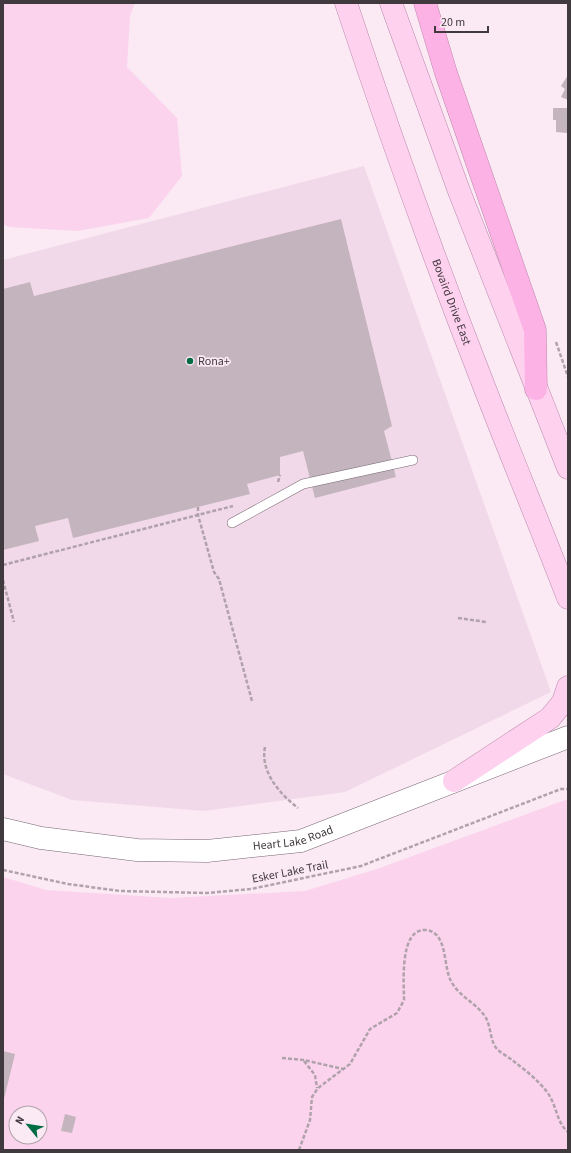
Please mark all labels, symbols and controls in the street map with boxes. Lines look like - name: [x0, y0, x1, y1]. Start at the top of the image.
- scale bar: [435, 8, 488, 34]
- text: 20 m: [441, 14, 465, 31]
- street label: Bovaird Drive East: [428, 256, 476, 347]
- place label: Rona+: [198, 353, 230, 370]
- marker: Rona+: [185, 356, 195, 366]
- street label: Heart Lake Road: [252, 821, 336, 855]
- street label: Esker Lake Trail: [250, 856, 330, 888]
- north arrow: [8, 1105, 48, 1145]
- text: N: [11, 1113, 28, 1127]

